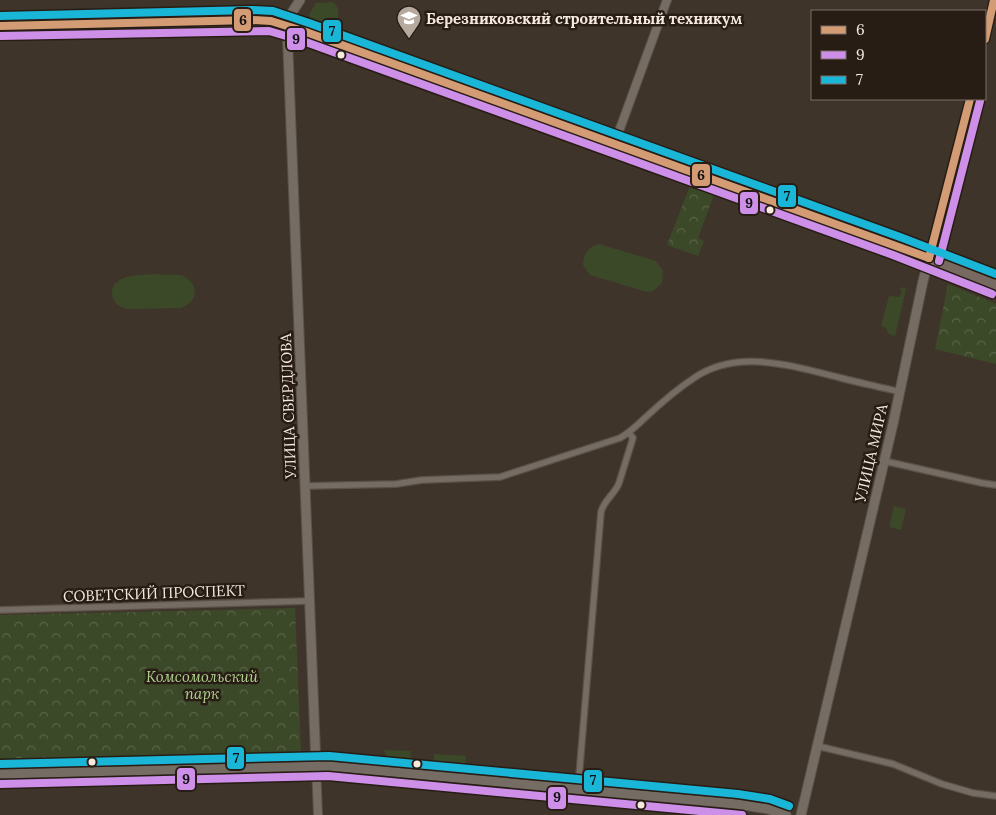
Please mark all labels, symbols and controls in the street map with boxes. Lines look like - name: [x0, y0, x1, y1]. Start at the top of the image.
- school or university icon: Березниковский строительный техникум: [396, 5, 422, 39]
- line badge: 6: [233, 8, 252, 32]
- place label: Березниковский строительный техникум: [426, 9, 742, 28]
- legend: [811, 10, 986, 100]
- text: 6: [239, 11, 247, 29]
- line badge: 7: [322, 19, 342, 43]
- text: 6: [856, 20, 865, 39]
- text: 7: [329, 22, 336, 40]
- line badge: 9: [286, 27, 306, 51]
- text: 9: [292, 30, 300, 48]
- text: 9: [856, 45, 865, 64]
- unlabelled marker: [336, 50, 346, 60]
- text: 7: [856, 70, 863, 89]
- line badge: 6: [691, 163, 711, 187]
- text: 6: [697, 166, 705, 184]
- line badge: 7: [777, 184, 797, 208]
- text: 7: [784, 187, 791, 205]
- line badge: 9: [739, 191, 759, 215]
- text: 9: [745, 194, 753, 212]
- unlabelled marker: [765, 205, 775, 215]
- street label: УЛИЦА СВЕРДЛОВА: [276, 332, 300, 480]
- street label: УЛИЦА МИРА: [850, 401, 892, 505]
- street label: СОВЕТСКИЙ ПРОСПЕКТ: [63, 580, 246, 606]
- park label: Комсомольский парк: [146, 667, 258, 703]
- line badge: 7: [226, 746, 245, 770]
- text: 7: [233, 749, 240, 767]
- unlabelled marker: [87, 757, 97, 767]
- unlabelled marker: [412, 759, 422, 769]
- line badge: 9: [176, 767, 196, 791]
- line badge: 7: [583, 769, 603, 793]
- text: 9: [182, 770, 190, 788]
- text: 7: [590, 771, 597, 789]
- line badge: 9: [547, 786, 567, 810]
- text: 9: [553, 788, 561, 806]
- unlabelled marker: [636, 800, 646, 810]

